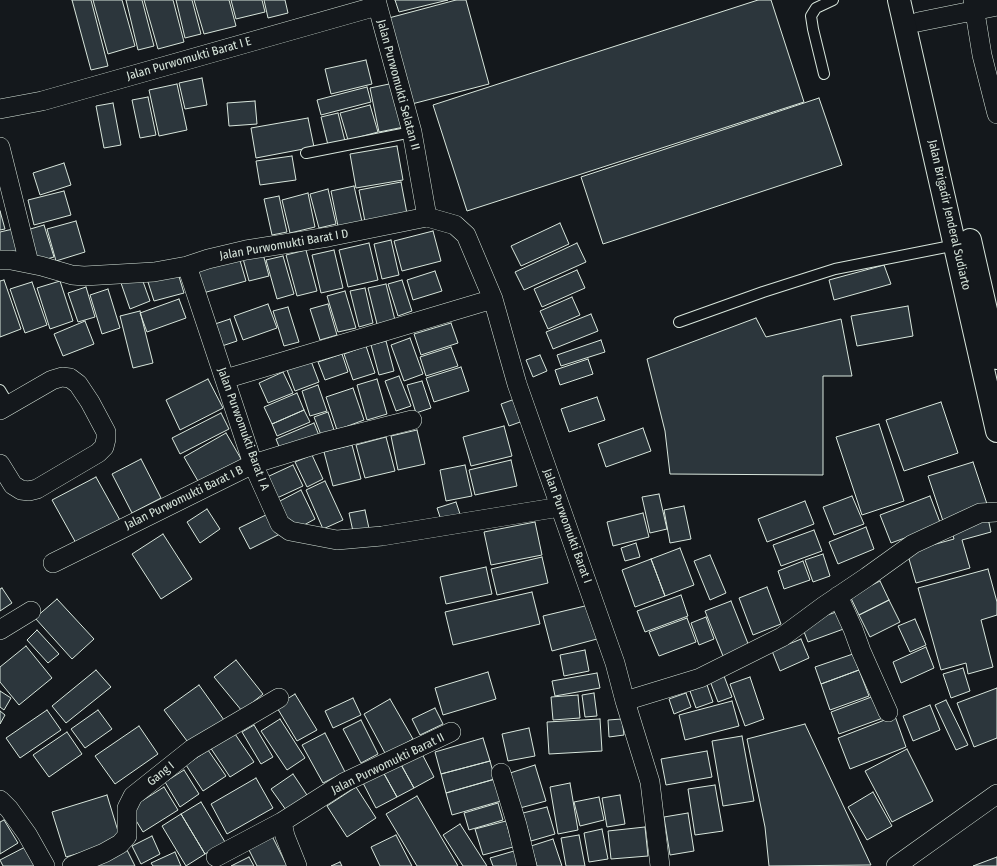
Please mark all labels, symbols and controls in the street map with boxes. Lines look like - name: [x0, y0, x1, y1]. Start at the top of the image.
- street label: Jalan Purwomukti Selatan II: [374, 18, 422, 152]
- street label: Jalan Purwomukti Barat I E: [125, 34, 253, 84]
- street label: Jalan Brigadir Jenderal Sudiarto: [925, 138, 973, 292]
- street label: Jalan Purwomukti Barat I D: [219, 227, 349, 263]
- street label: Jalan Purwomukti Barat I A: [214, 366, 272, 492]
- street label: Jalan Purwomukti Barat I B: [122, 463, 246, 533]
- street label: Jalan Purwomukti Barat I: [540, 467, 594, 585]
- street label: Jalan Purwomukti Barat II: [329, 730, 447, 798]
- street label: Gang I: [145, 759, 177, 789]

